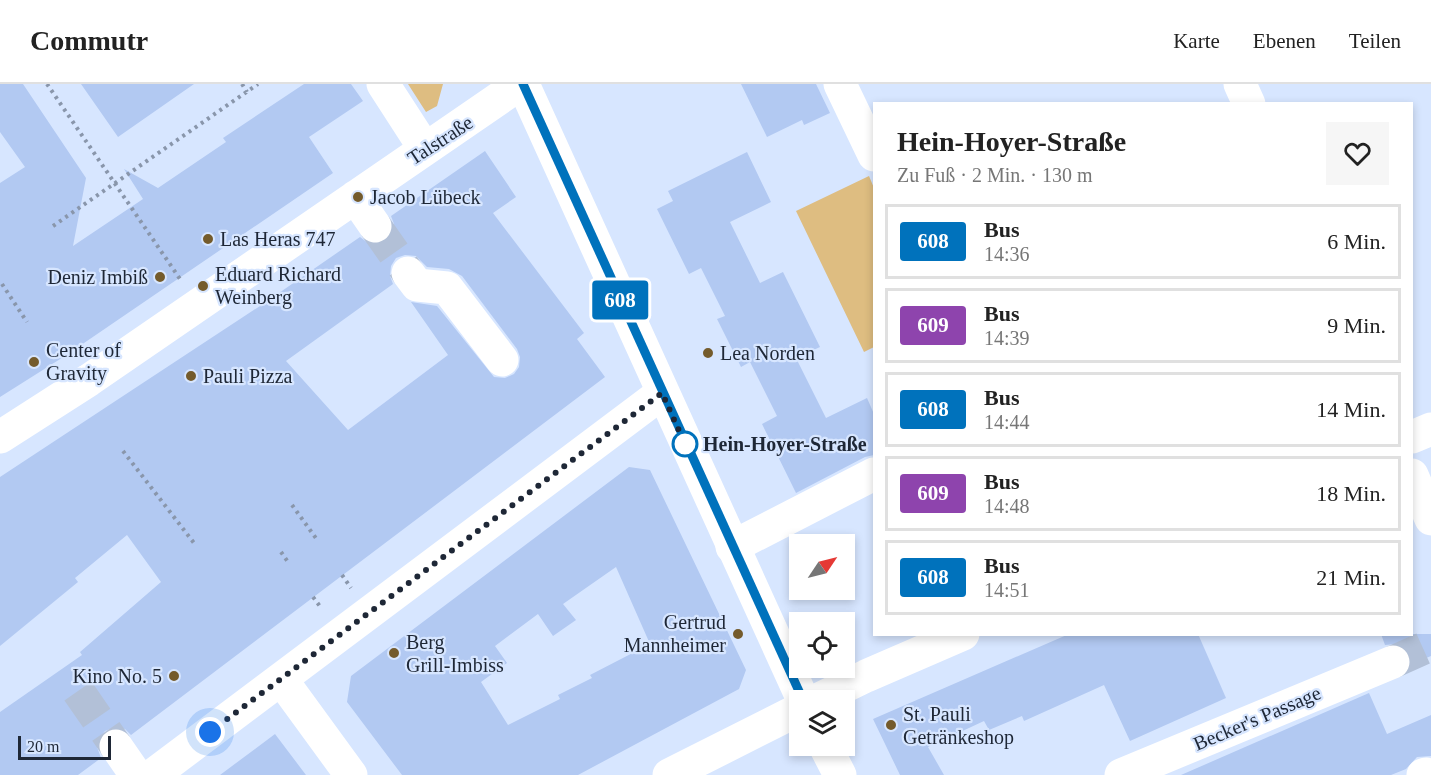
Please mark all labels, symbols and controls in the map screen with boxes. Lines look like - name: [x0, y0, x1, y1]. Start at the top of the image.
- text: Commutr: [30, 25, 148, 56]
- text: Karte: [1173, 29, 1220, 53]
- text: Ebenen: [1253, 29, 1316, 53]
- text: Teilen: [1349, 29, 1401, 53]
- street label: Talstraße: [403, 111, 477, 169]
- button: heart: [1326, 122, 1389, 185]
- text: Hein-Hoyer-Straße: [897, 126, 1126, 157]
- text: Zu Fuß · 2 Min. · 130 m: [897, 164, 1093, 186]
- place label: Jacob Lübeck: [370, 186, 481, 208]
- marker: Jacob Lübeck: [351, 190, 365, 204]
- text: Bus: [984, 217, 1019, 242]
- place label: Las Heras 747: [220, 228, 336, 250]
- text: 608: [917, 229, 949, 253]
- text: 6 Min.: [1327, 229, 1386, 254]
- marker: Las Heras 747: [201, 232, 215, 246]
- text: 14:36: [984, 243, 1030, 265]
- place label: Eduard Richard Weinberg: [215, 263, 341, 309]
- place label: Deniz Imbiß: [47, 266, 148, 288]
- marker: Deniz Imbiß: [153, 270, 167, 284]
- marker: Eduard Richard Weinberg: [196, 279, 210, 293]
- line badge: 608: [586, 280, 654, 320]
- text: 608: [604, 288, 636, 312]
- text: Bus: [984, 301, 1019, 326]
- text: 609: [917, 313, 949, 337]
- text: 9 Min.: [1327, 313, 1386, 338]
- text: 14:39: [984, 327, 1030, 349]
- place label: Center of Gravity: [46, 339, 121, 385]
- place label: Lea Norden: [720, 342, 815, 364]
- marker: Lea Norden: [701, 346, 715, 360]
- marker: Center of Gravity: [27, 355, 41, 369]
- place label: Pauli Pizza: [203, 365, 293, 387]
- marker: Pauli Pizza: [184, 369, 198, 383]
- text: Bus: [984, 385, 1019, 410]
- text: 608: [917, 397, 949, 421]
- text: 14 Min.: [1316, 397, 1386, 422]
- text: 14:44: [984, 411, 1030, 433]
- marker: Hein-Hoyer-Straße: [672, 431, 698, 457]
- place label: Hein-Hoyer-Straße: [703, 433, 867, 456]
- text: Bus: [984, 469, 1019, 494]
- text: 609: [917, 481, 949, 505]
- text: 18 Min.: [1316, 481, 1386, 506]
- text: 14:48: [984, 495, 1030, 517]
- north arrow: [789, 534, 855, 600]
- map controls: [789, 534, 855, 756]
- text: Bus: [984, 553, 1019, 578]
- text: 608: [917, 565, 949, 589]
- text: 21 Min.: [1316, 565, 1386, 590]
- text: 14:51: [984, 579, 1030, 601]
- place label: Gertrud Mannheimer: [624, 611, 726, 656]
- button: locate: [789, 612, 855, 678]
- marker: Gertrud Mannheimer: [731, 627, 745, 641]
- place label: Berg Grill-Imbiss: [406, 631, 504, 676]
- marker: Berg Grill-Imbiss: [387, 646, 401, 660]
- place label: Kino No. 5: [73, 665, 162, 687]
- marker: Kino No. 5: [167, 669, 181, 683]
- street label: Becker's Passage: [1190, 681, 1325, 756]
- button: layers: [789, 690, 855, 756]
- place label: St. Pauli Getränkeshop: [903, 703, 1014, 749]
- your location: [195, 717, 225, 747]
- marker: St. Pauli Getränkeshop: [884, 718, 898, 732]
- scale bar: [18, 733, 111, 760]
- text: 20 m: [27, 738, 59, 755]

